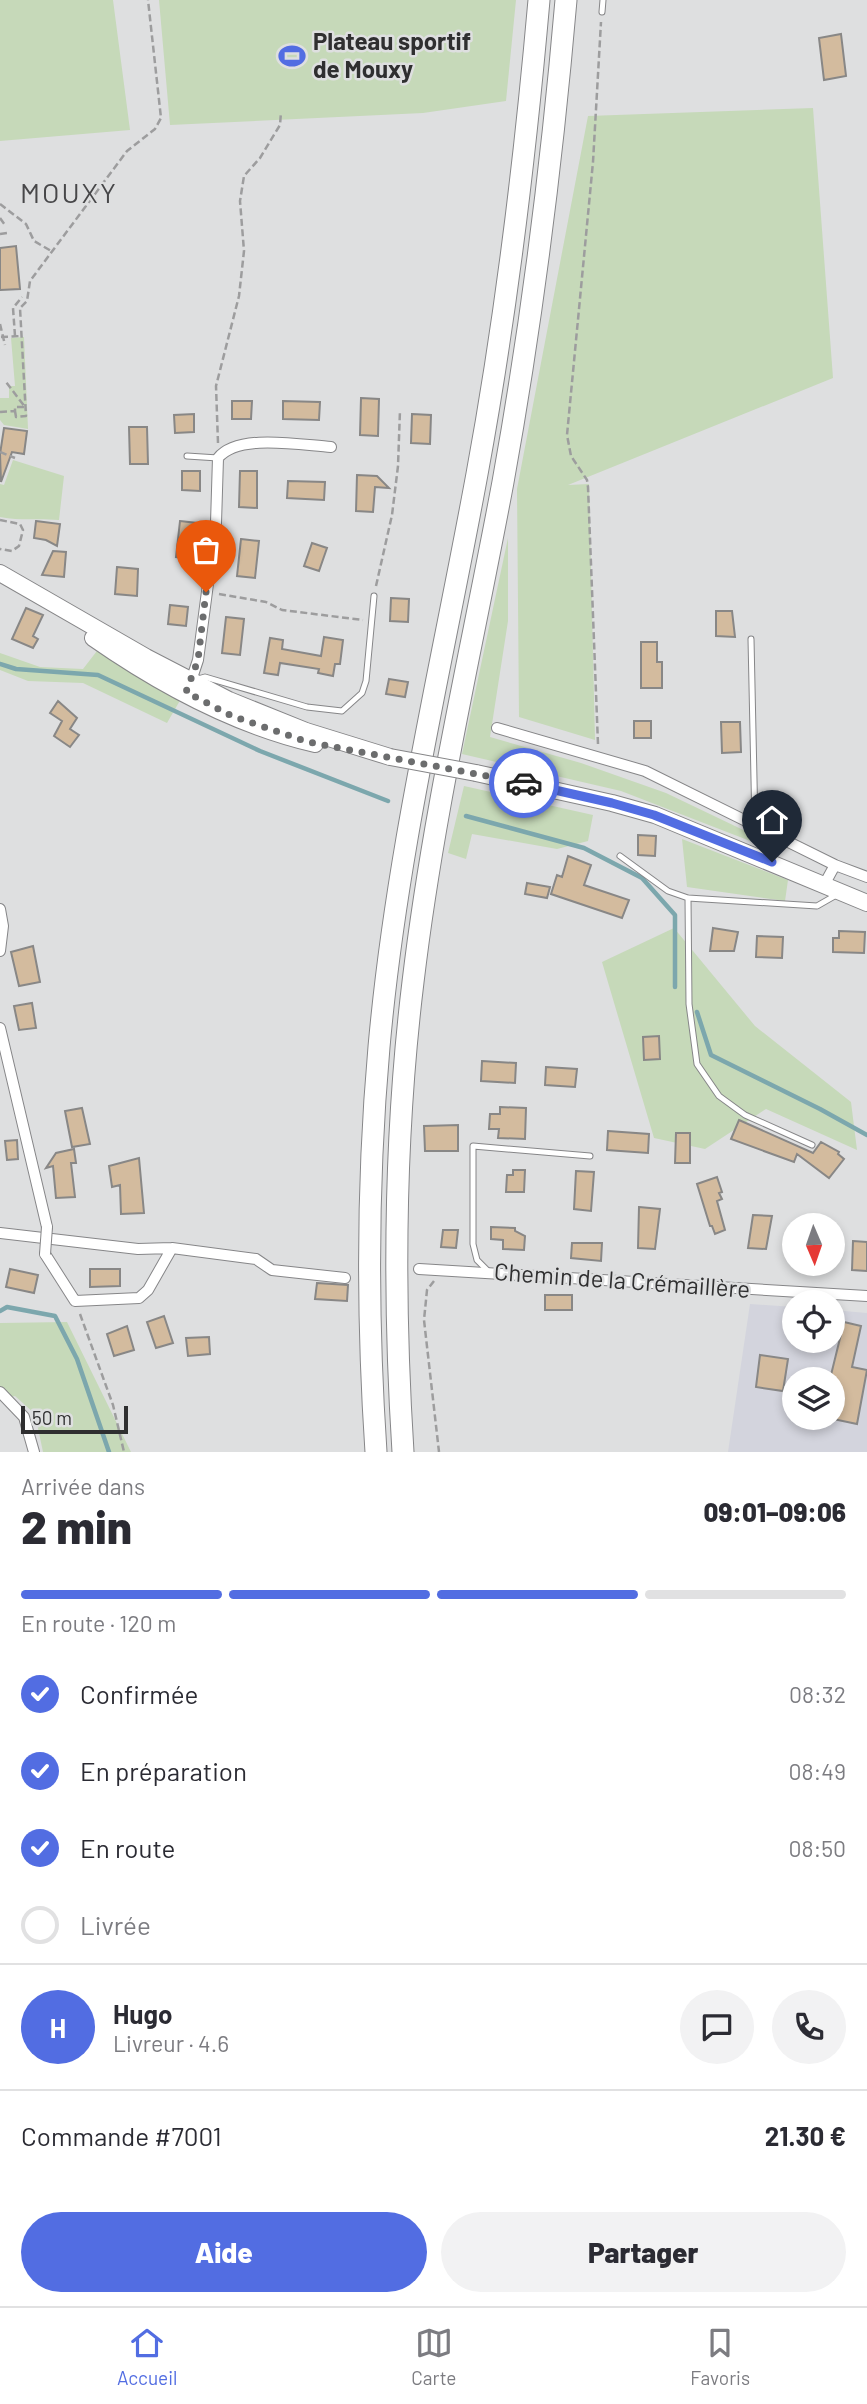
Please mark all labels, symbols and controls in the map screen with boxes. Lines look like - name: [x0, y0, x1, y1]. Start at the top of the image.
- place label: Plateau sportif de Mouxy: [313, 26, 471, 83]
- sports icon: Plateau sportif de Mouxy: [277, 41, 307, 71]
- district label: MOUXY: [20, 175, 118, 209]
- pin: [176, 520, 236, 592]
- icon: bag: [187, 531, 225, 569]
- courier: [489, 748, 559, 818]
- icon: car: [505, 764, 543, 802]
- pin: [742, 790, 802, 862]
- icon: home: [753, 801, 791, 839]
- north arrow: [782, 1213, 845, 1276]
- map controls: [782, 1213, 845, 1430]
- street label: Chemin de la Crémaillère: [493, 1256, 751, 1303]
- button: locate: [782, 1290, 845, 1353]
- button: layers: [782, 1367, 845, 1430]
- scale bar: [21, 1403, 128, 1435]
- text: 50 m: [32, 1406, 72, 1429]
- text: Arrivée dans: [21, 1472, 145, 1500]
- text: 09:01–09:06: [704, 1496, 846, 1527]
- text: 2 min: [21, 1498, 132, 1553]
- text: En route · 120 m: [21, 1609, 176, 1637]
- icon: check: [21, 1675, 59, 1713]
- text: Confirmée: [80, 1678, 198, 1709]
- text: 08:32: [789, 1680, 846, 1708]
- icon: check: [21, 1752, 59, 1790]
- text: En préparation: [80, 1755, 247, 1786]
- text: 08:49: [789, 1757, 846, 1785]
- icon: check: [21, 1829, 59, 1867]
- text: En route: [80, 1832, 175, 1863]
- text: 08:50: [788, 1834, 846, 1862]
- text: Livrée: [80, 1909, 151, 1940]
- button: chat: [680, 1990, 754, 2064]
- button: phone: [772, 1990, 846, 2064]
- text: Hugo: [113, 1998, 172, 2029]
- text: H: [50, 2012, 66, 2043]
- text: Livreur · 4.6: [113, 2029, 229, 2057]
- text: Commande #7001: [21, 2120, 222, 2151]
- text: 21.30 €: [765, 2120, 846, 2151]
- button: Aide: [21, 2212, 427, 2292]
- button: Partager: [441, 2212, 846, 2292]
- tab: Accueil: [117, 2324, 177, 2389]
- tab: Carte: [411, 2324, 456, 2389]
- tab: Favoris: [690, 2324, 750, 2389]

